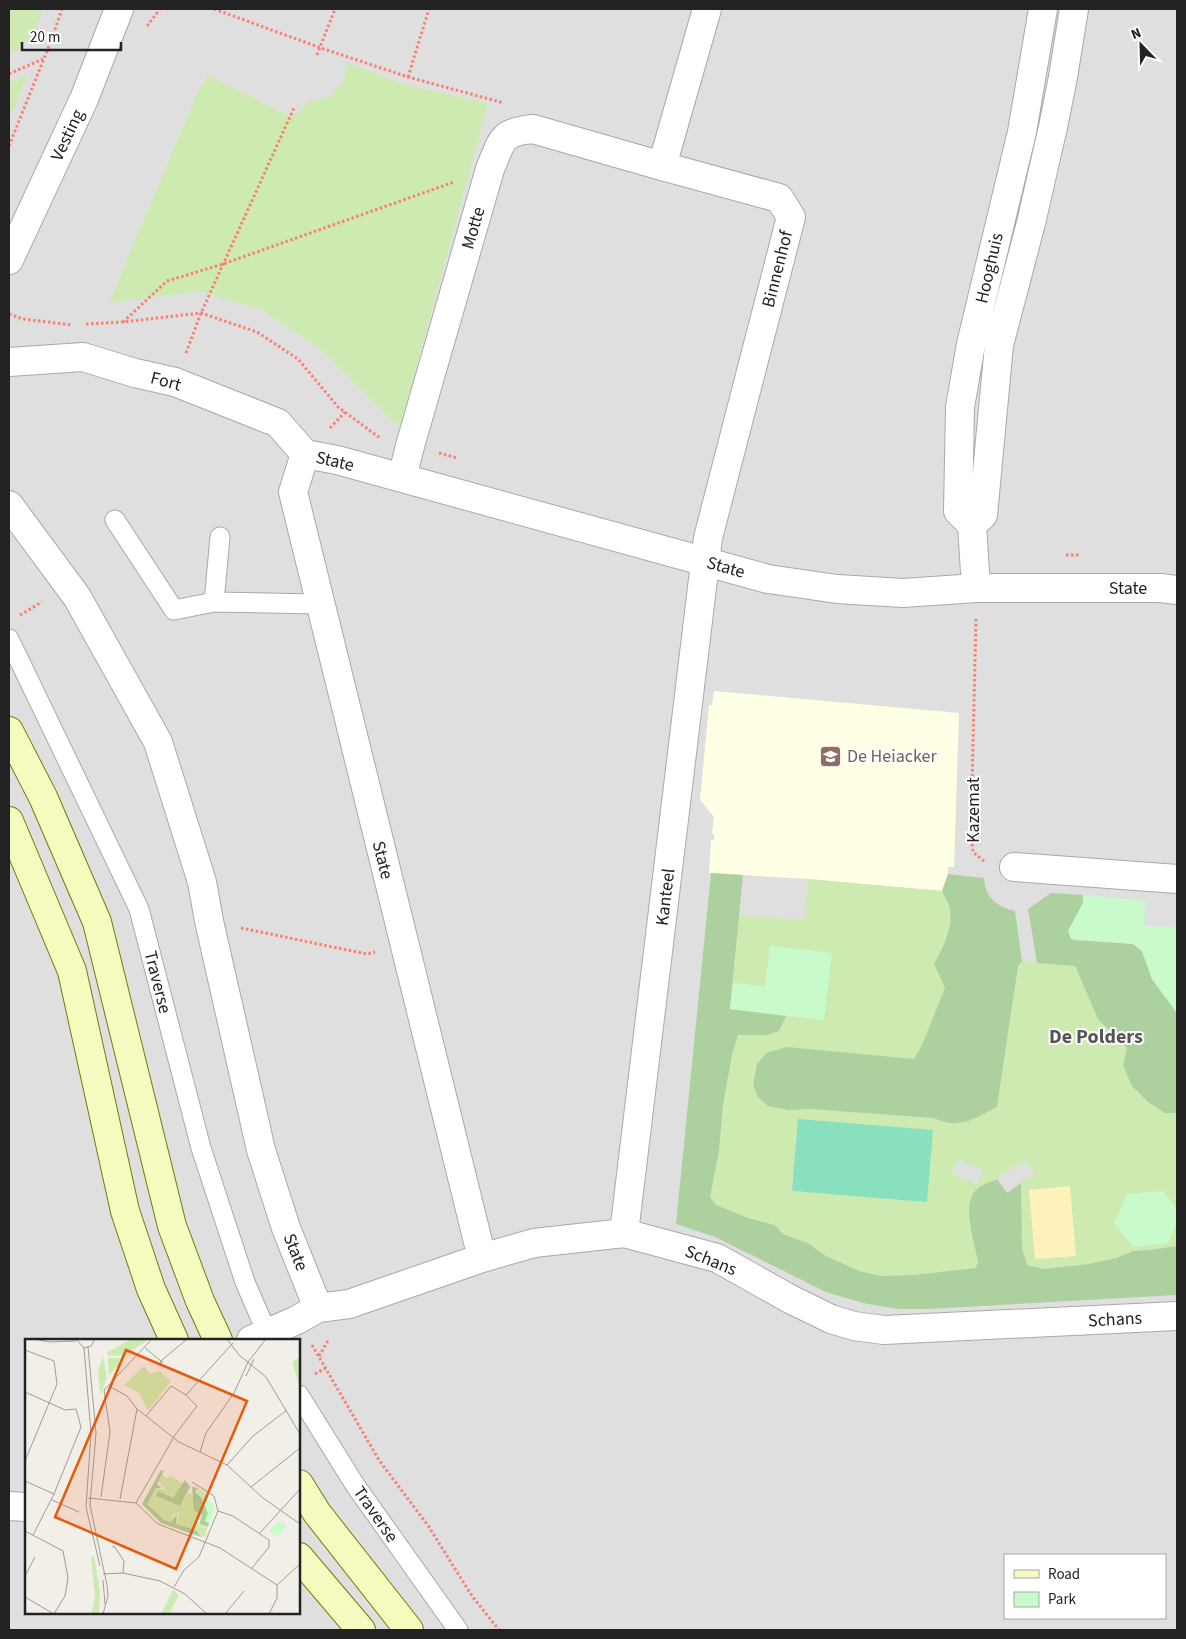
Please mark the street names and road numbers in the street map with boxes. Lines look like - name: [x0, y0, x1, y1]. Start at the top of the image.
- street label: Vesting: [45, 105, 90, 165]
- street label: Motte: [456, 204, 491, 252]
- street label: Binnenhof: [756, 227, 799, 310]
- street label: Hooghuis: [969, 230, 1010, 306]
- street label: Fort: [148, 365, 184, 398]
- street label: State: [313, 445, 357, 478]
- street label: State: [704, 550, 748, 585]
- street label: State: [1109, 576, 1147, 601]
- street label: Kazemat: [961, 777, 986, 843]
- street label: State: [366, 838, 399, 882]
- street label: Kanteel: [650, 867, 681, 927]
- street label: Traverse: [138, 948, 177, 1016]
- street label: State: [277, 1230, 314, 1275]
- street label: Schans: [681, 1239, 741, 1282]
- street label: Schans: [1087, 1306, 1143, 1333]
- street label: Traverse: [347, 1481, 404, 1548]

